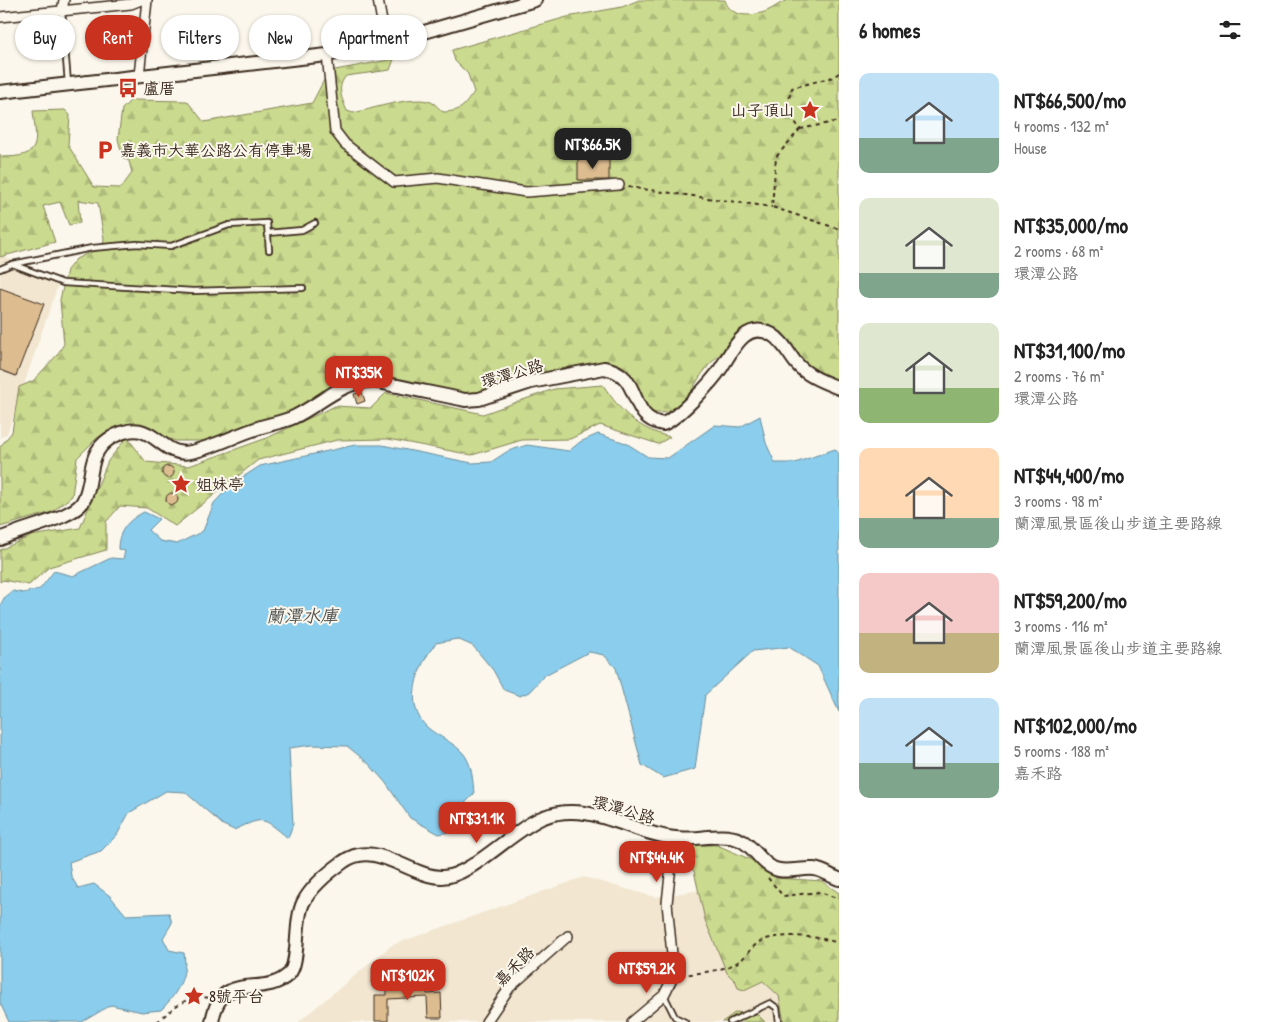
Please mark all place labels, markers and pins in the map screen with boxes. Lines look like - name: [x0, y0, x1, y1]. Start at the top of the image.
- bus stop icon: 盧厝: [117, 77, 139, 99]
- place label: 盧厝: [143, 77, 175, 99]
- place label: 山子頂山: [731, 99, 795, 121]
- place icon: 山子頂山: [799, 99, 821, 121]
- pin: NT$66.5K: [541, 128, 645, 170]
- parking icon: 嘉義市大華公路公有停車場: [94, 139, 116, 161]
- place label: 嘉義市大華公路公有停車場: [120, 139, 312, 161]
- pin: NT$35K: [318, 356, 400, 398]
- place icon: 姐妹亭: [170, 473, 192, 495]
- place label: 姐妹亭: [196, 473, 244, 495]
- pin: NT$31.1K: [425, 802, 529, 844]
- pin: NT$44.4K: [605, 840, 709, 883]
- pin: NT$59.2K: [595, 952, 699, 994]
- pin: NT$102K: [362, 958, 454, 1001]
- place icon: 8號平台: [183, 985, 205, 1007]
- place label: 8號平台: [209, 985, 264, 1007]

